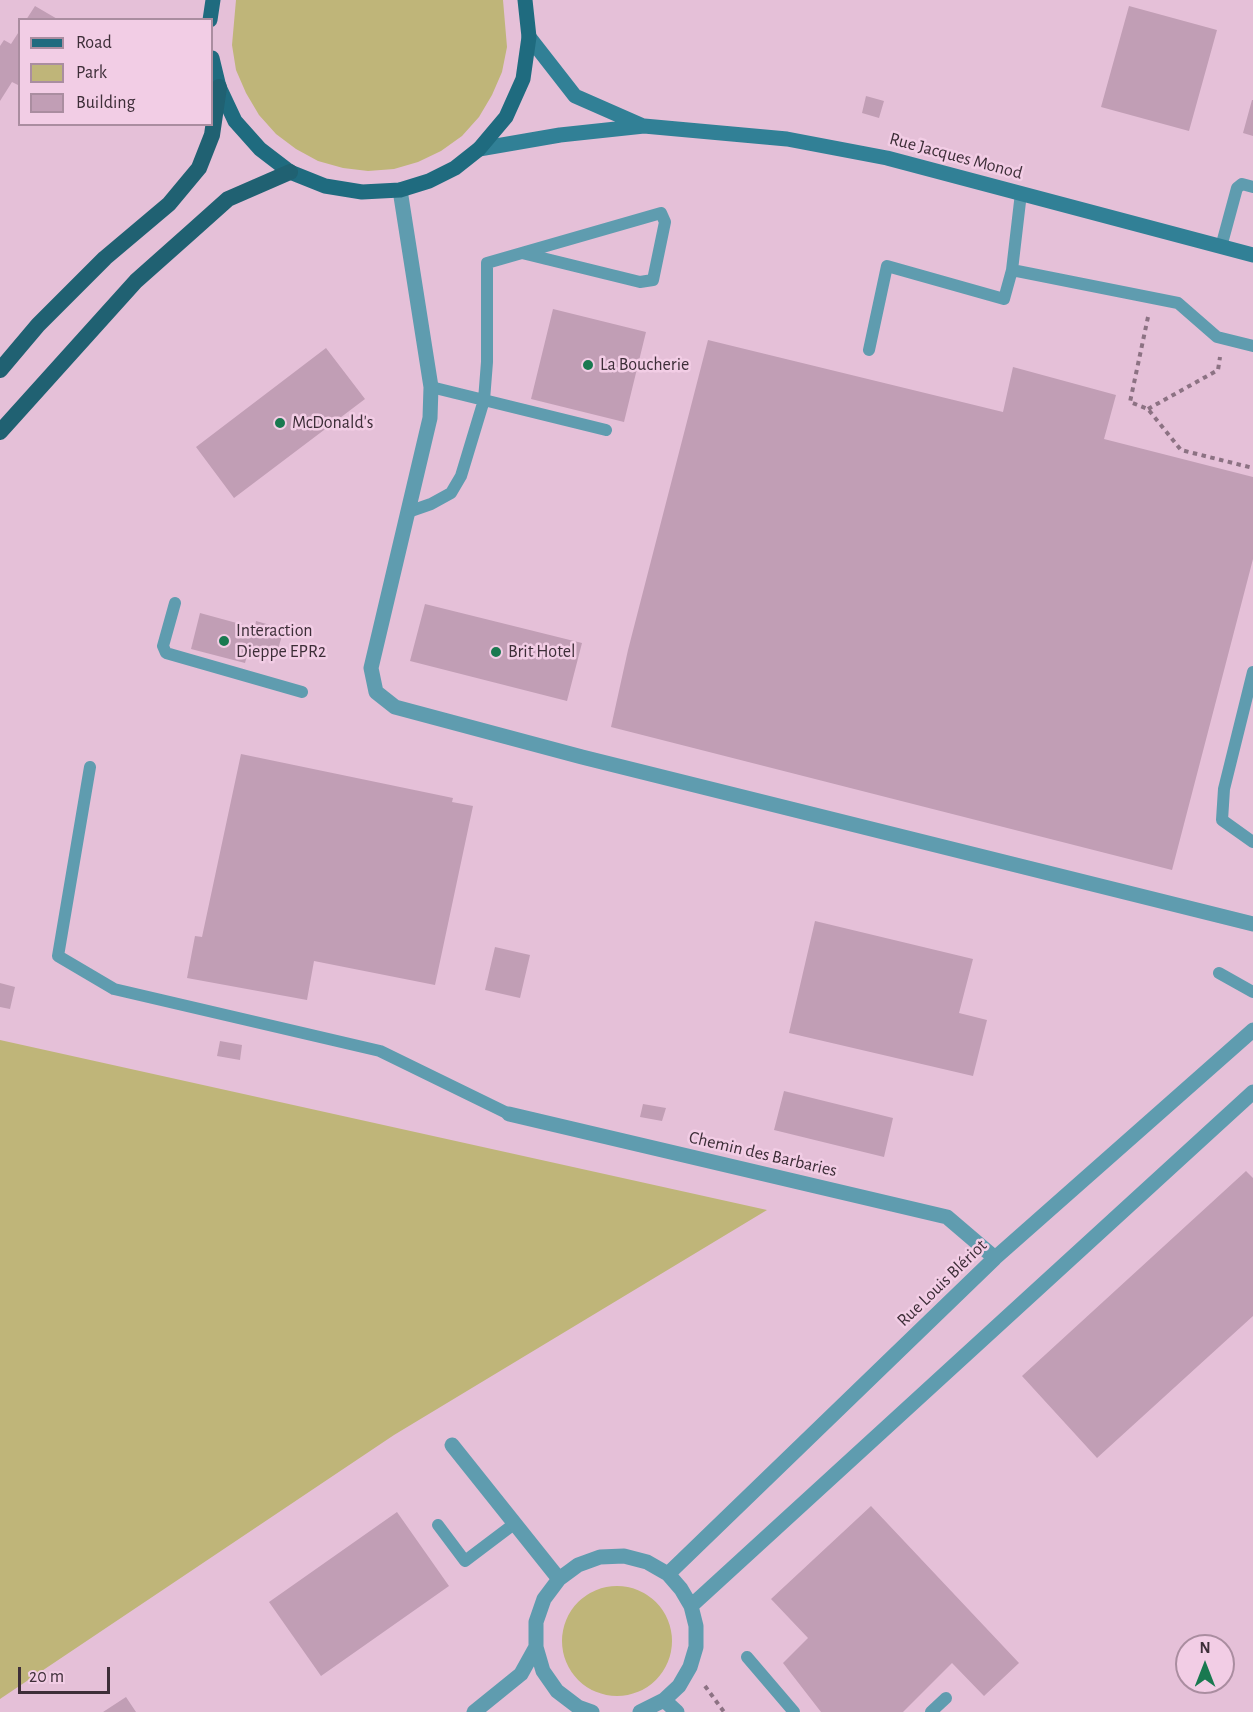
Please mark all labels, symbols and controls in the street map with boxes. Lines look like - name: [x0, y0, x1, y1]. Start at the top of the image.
- legend: [18, 18, 213, 126]
- text: Road: [76, 34, 112, 52]
- text: Park: [76, 64, 107, 82]
- text: Building: [76, 94, 135, 112]
- street label: Rue Jacques Monod: [887, 128, 1025, 184]
- place label: La Boucherie: [600, 354, 689, 376]
- marker: La Boucherie: [581, 358, 595, 372]
- place label: McDonald's: [292, 412, 374, 434]
- marker: McDonald's: [273, 416, 287, 430]
- place label: Interaction Dieppe EPR2: [236, 620, 326, 662]
- marker: Interaction Dieppe EPR2: [217, 634, 231, 648]
- place label: Brit Hotel: [508, 641, 575, 663]
- marker: Brit Hotel: [489, 645, 503, 659]
- street label: Chemin des Barbaries: [687, 1126, 839, 1182]
- street label: Rue Louis Blériot: [893, 1235, 991, 1331]
- north arrow: [1175, 1634, 1235, 1694]
- text: N: [1199, 1640, 1211, 1656]
- scale bar: [21, 1655, 112, 1693]
- text: 20 m: [29, 1668, 64, 1686]

